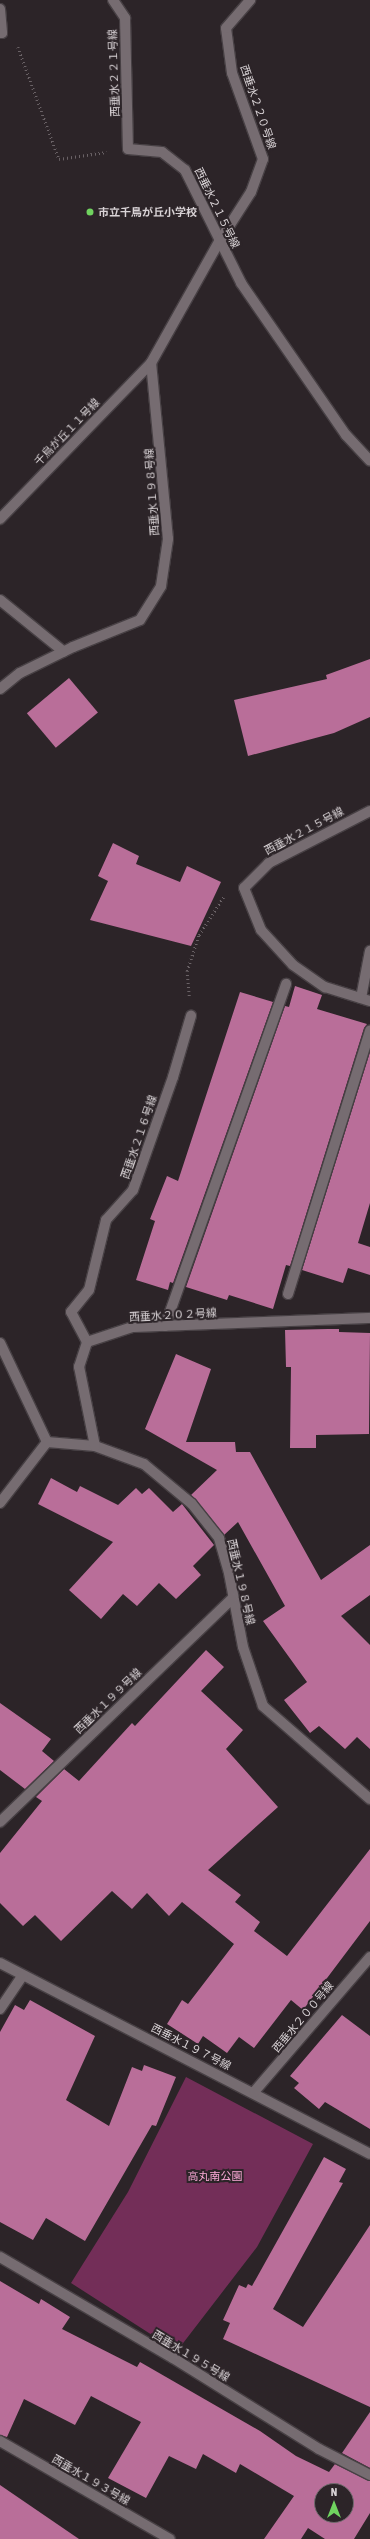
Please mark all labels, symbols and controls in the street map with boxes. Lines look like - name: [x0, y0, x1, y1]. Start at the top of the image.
- street label: 西垂水２２１号線: [106, 29, 122, 117]
- street label: 西垂水２２０号線: [237, 63, 279, 151]
- street label: 西垂水２１５号線: [192, 166, 242, 250]
- place label: 市立千鳥が丘小学校: [98, 205, 197, 219]
- marker: 市立千鳥が丘小学校: [85, 207, 95, 217]
- street label: 千鳥が丘１１号線: [32, 396, 102, 468]
- street label: 西垂水１９８号線: [142, 448, 162, 536]
- street label: 西垂水２１５号線: [262, 805, 346, 857]
- street label: 西垂水２１６号線: [118, 1093, 160, 1181]
- street label: 西垂水２０２号線: [129, 1306, 217, 1324]
- street label: 西垂水１９８号線: [225, 1538, 257, 1626]
- street label: 西垂水１９９号線: [72, 1666, 144, 1736]
- street label: 西垂水２００号線: [270, 1979, 336, 2055]
- street label: 西垂水１９７号線: [149, 2021, 233, 2073]
- park label: 高丸南公園: [188, 2169, 242, 2183]
- street label: 西垂水１９５号線: [150, 2328, 232, 2384]
- street label: 西垂水１９３号線: [50, 2452, 132, 2508]
- north arrow: [314, 2483, 354, 2523]
- text: N: [331, 2486, 337, 2498]

